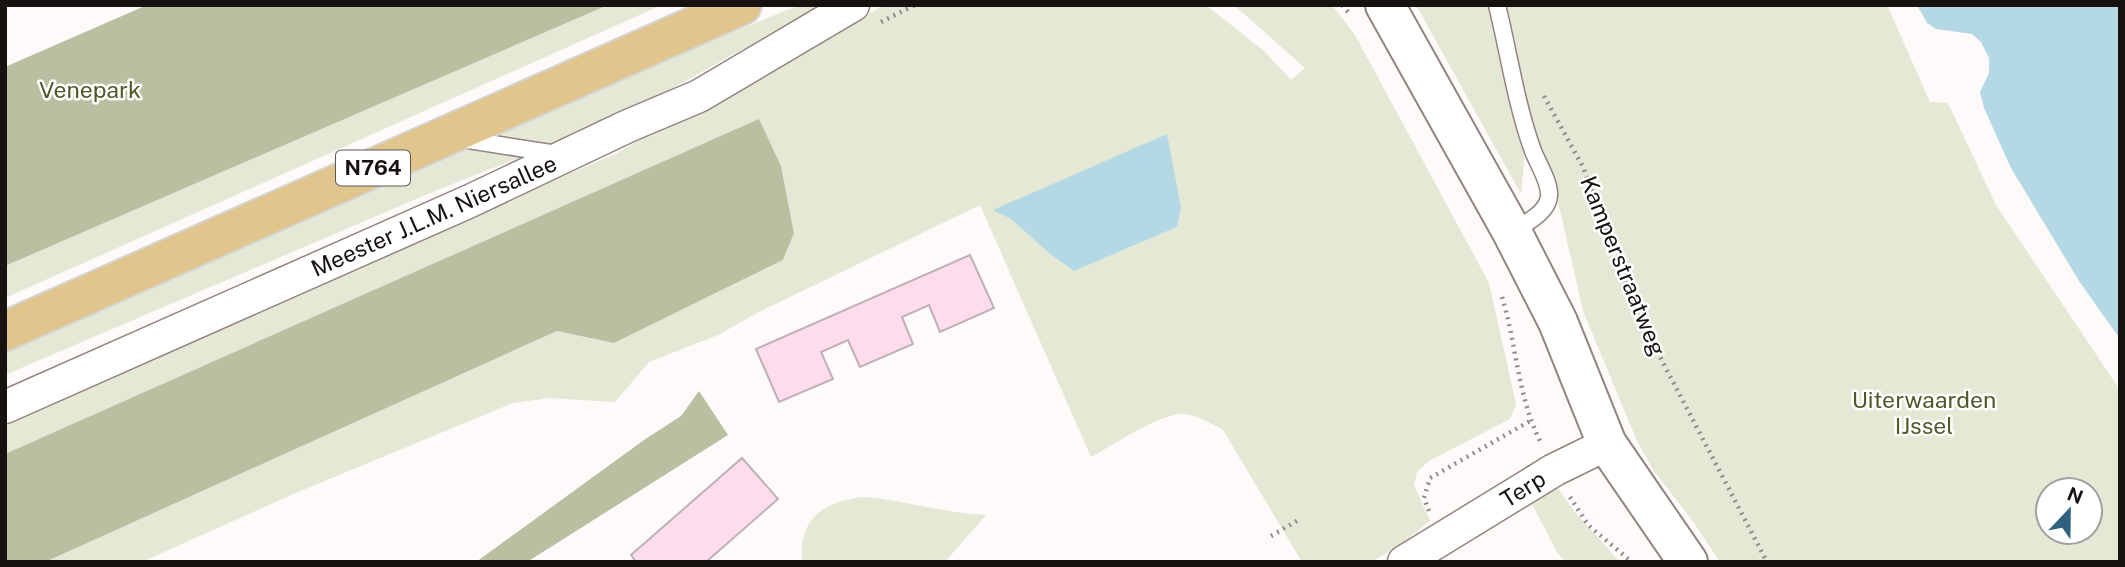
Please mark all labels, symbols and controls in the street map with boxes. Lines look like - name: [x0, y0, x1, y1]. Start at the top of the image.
- park label: Venepark: [39, 76, 141, 103]
- street label: Meester J.L.M. Niersallee: [307, 149, 561, 282]
- road number: N764: [336, 150, 410, 186]
- street label: Kamperstraatweg: [1575, 172, 1672, 360]
- park label: Uiterwaarden IJssel: [1852, 386, 1996, 439]
- street label: Terp: [1495, 464, 1550, 513]
- north arrow: [2034, 476, 2104, 546]
- text: N: [2064, 482, 2086, 508]

